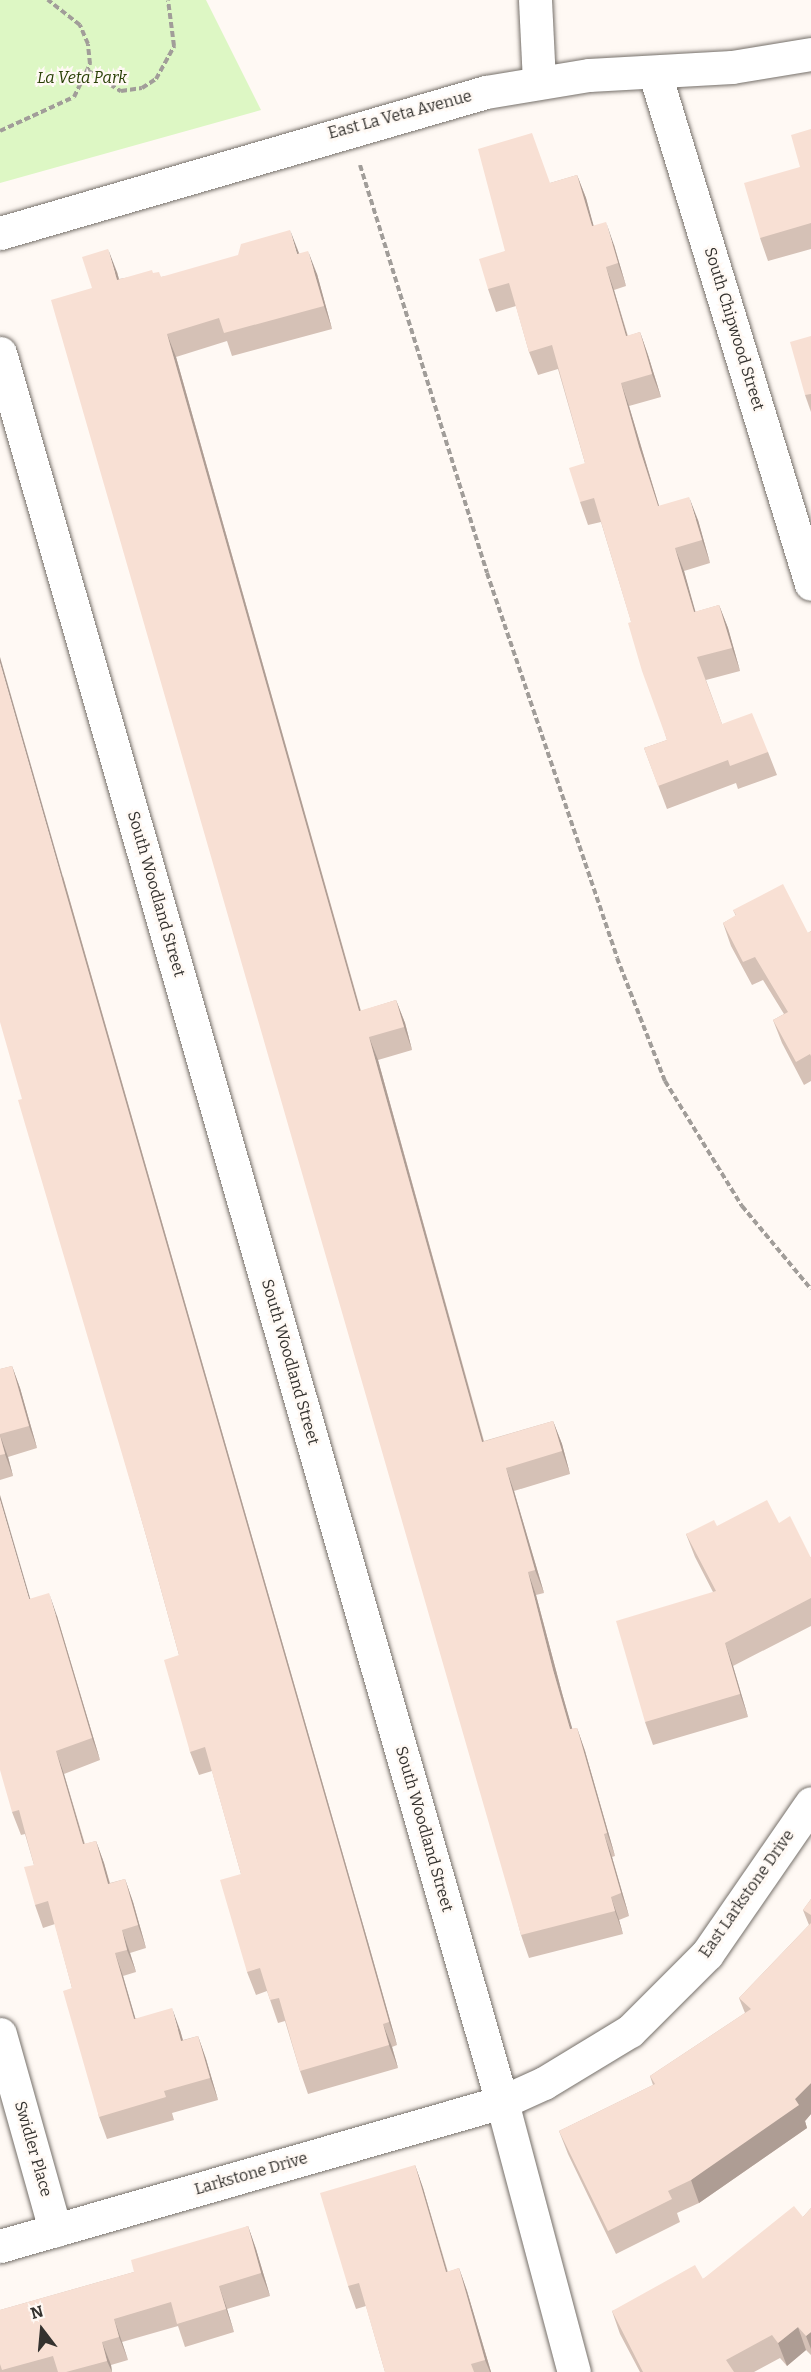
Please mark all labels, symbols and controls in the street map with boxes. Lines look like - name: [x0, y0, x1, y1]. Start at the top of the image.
- park label: La Veta Park: [37, 68, 127, 88]
- street label: East La Veta Avenue: [326, 87, 474, 143]
- street label: South Chipwood Street: [700, 245, 768, 413]
- street label: South Woodland Street: [123, 809, 189, 979]
- street label: South Woodland Street: [257, 1277, 323, 1447]
- street label: South Woodland Street: [391, 1744, 457, 1914]
- street label: East Larkstone Drive: [696, 1826, 798, 1962]
- street label: Swidler Place: [10, 2099, 56, 2199]
- street label: Larkstone Drive: [192, 2149, 310, 2199]
- north arrow: [12, 2300, 72, 2360]
- text: N: [28, 2301, 45, 2323]

